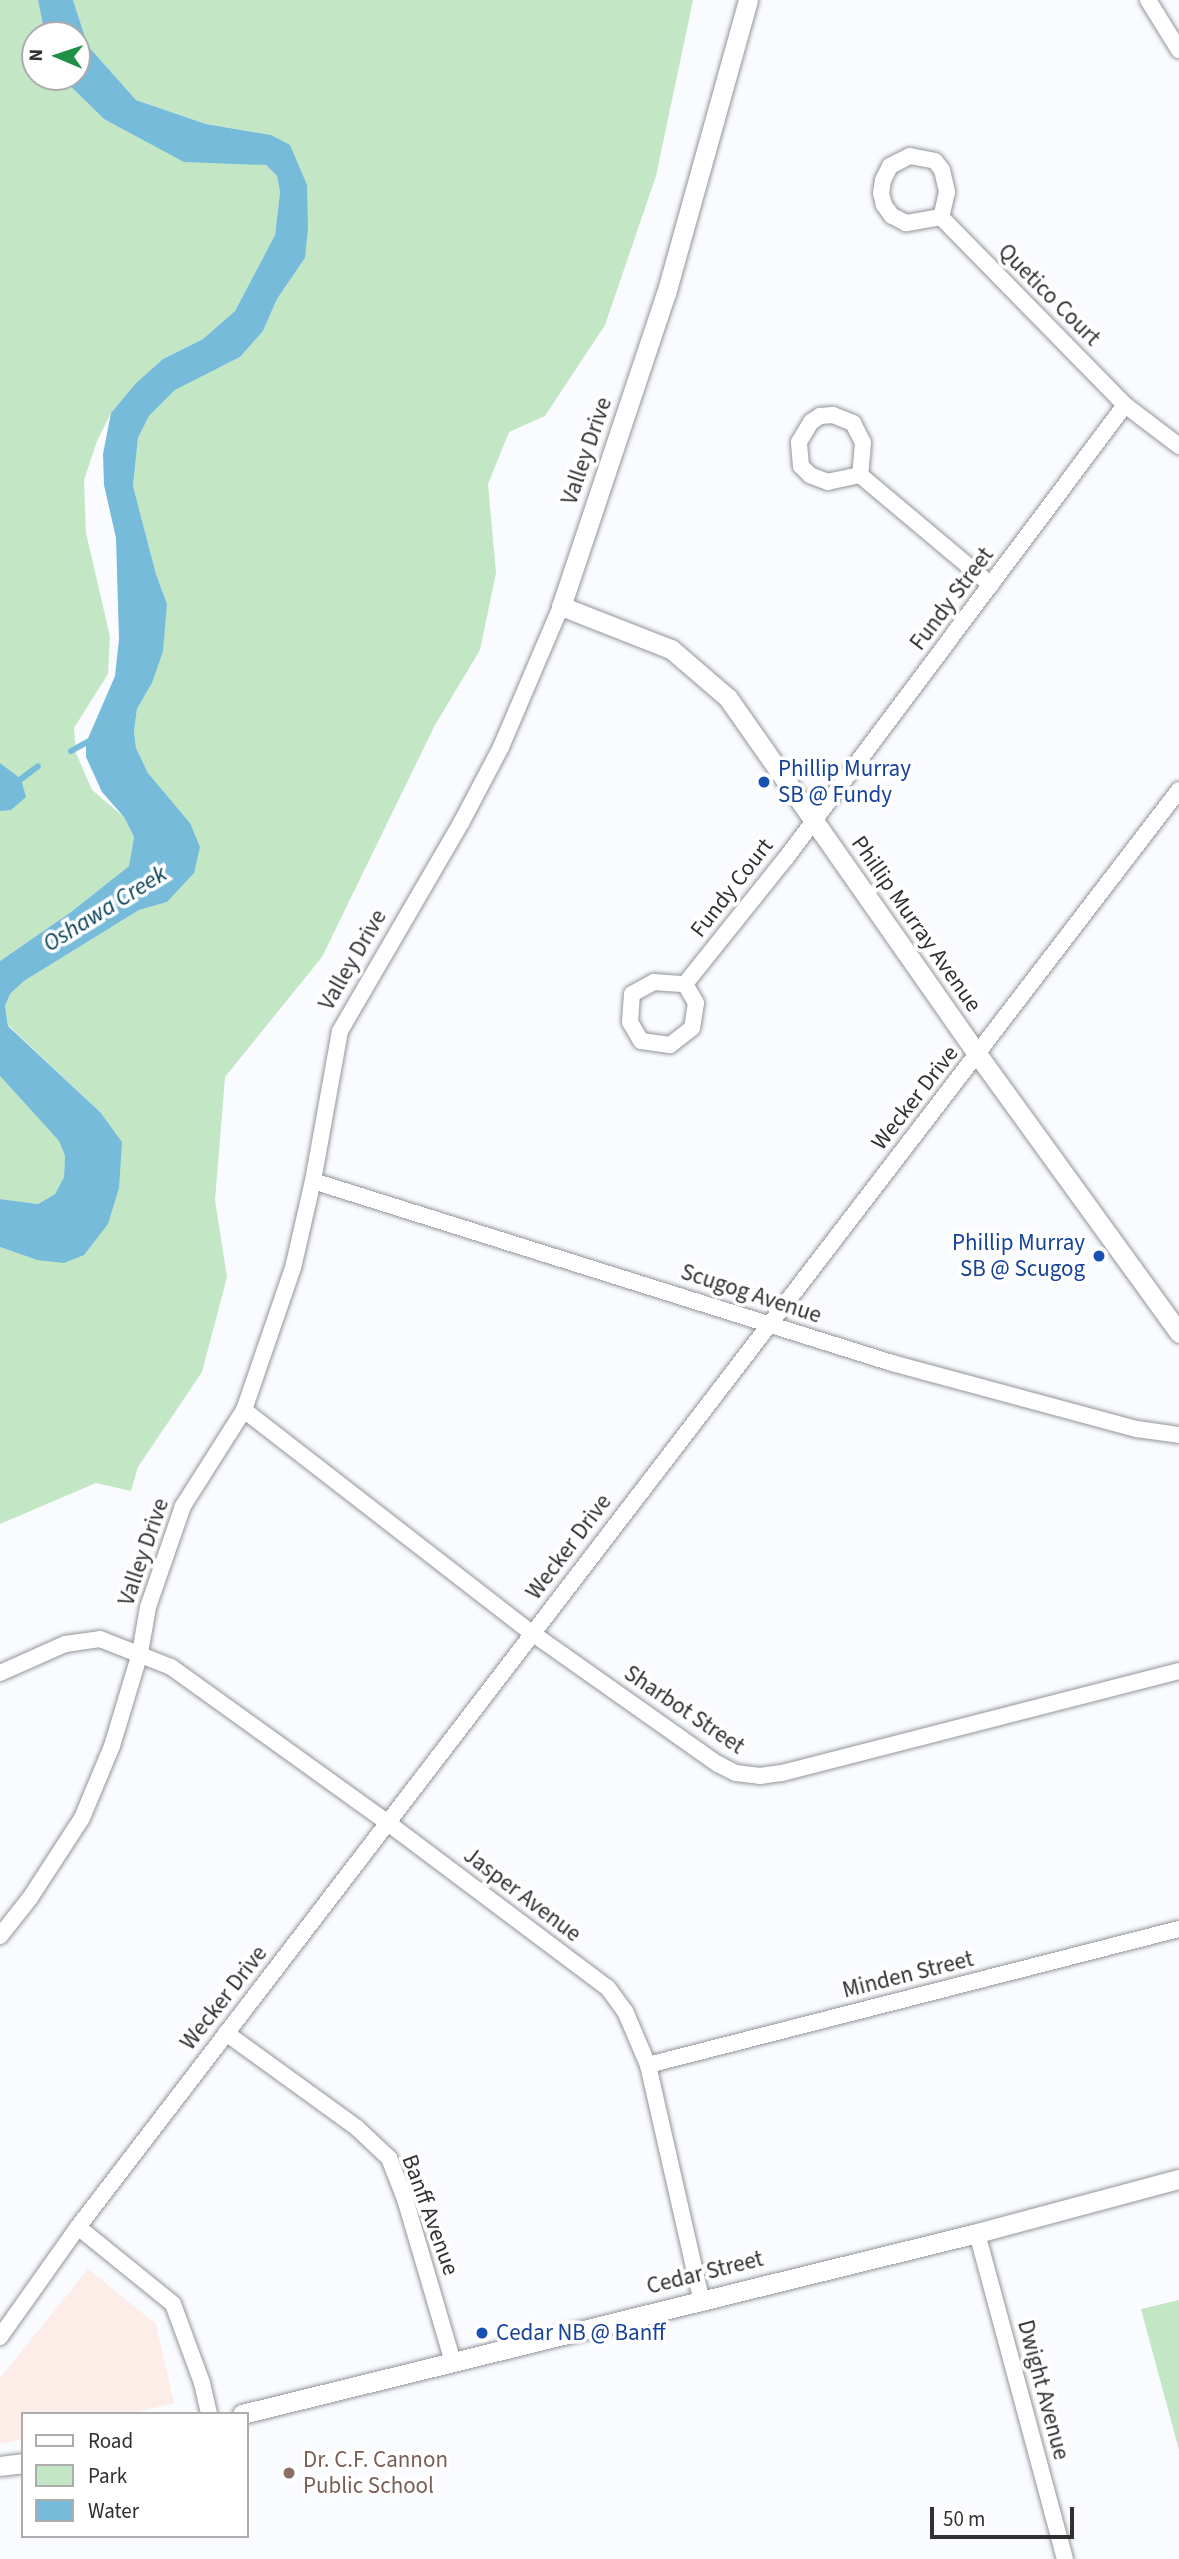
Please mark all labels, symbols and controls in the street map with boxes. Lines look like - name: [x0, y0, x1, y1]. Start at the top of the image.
- north arrow: [21, 21, 91, 91]
- text: N: [23, 49, 50, 62]
- street label: Quetico Court: [992, 238, 1106, 352]
- street label: Valley Drive: [556, 394, 618, 508]
- street label: Fundy Street: [904, 542, 1000, 656]
- place label: Phillip Murray SB @ Fundy: [778, 755, 911, 809]
- marker: Phillip Murray SB @ Fundy: [756, 774, 772, 790]
- street label: Phillip Murray Avenue: [845, 831, 987, 1017]
- street label: Fundy Court: [685, 833, 779, 943]
- water label: Oshawa Creek: [38, 860, 172, 958]
- street label: Valley Drive: [313, 905, 393, 1015]
- street label: Wecker Drive: [866, 1040, 964, 1156]
- place label: Phillip Murray SB @ Scugog: [952, 1229, 1085, 1283]
- marker: Phillip Murray SB @ Scugog: [1091, 1248, 1107, 1264]
- street label: Scugog Avenue: [677, 1258, 825, 1330]
- street label: Wecker Drive: [520, 1489, 618, 1605]
- street label: Valley Drive: [113, 1495, 175, 1609]
- street label: Sharbot Street: [619, 1660, 749, 1760]
- street label: Jasper Avenue: [458, 1842, 586, 1948]
- street label: Wecker Drive: [175, 1940, 273, 2056]
- street label: Minden Street: [840, 1945, 976, 2005]
- street label: Banff Avenue: [395, 2151, 465, 2279]
- street label: Cedar Street: [644, 2245, 766, 2301]
- street label: Dwight Avenue: [1011, 2317, 1075, 2463]
- place label: Cedar NB @ Banff: [496, 2319, 666, 2347]
- marker: Cedar NB @ Banff: [474, 2325, 490, 2341]
- legend: [21, 2412, 248, 2538]
- text: Road: [88, 2426, 133, 2456]
- place label: Dr. C.F. Cannon Public School: [303, 2446, 448, 2500]
- text: Park: [88, 2461, 127, 2491]
- marker: Dr. C.F. Cannon Public School: [281, 2465, 297, 2481]
- scale bar: [934, 2492, 1078, 2536]
- text: Water: [88, 2496, 139, 2526]
- text: 50 m: [943, 2504, 985, 2534]

